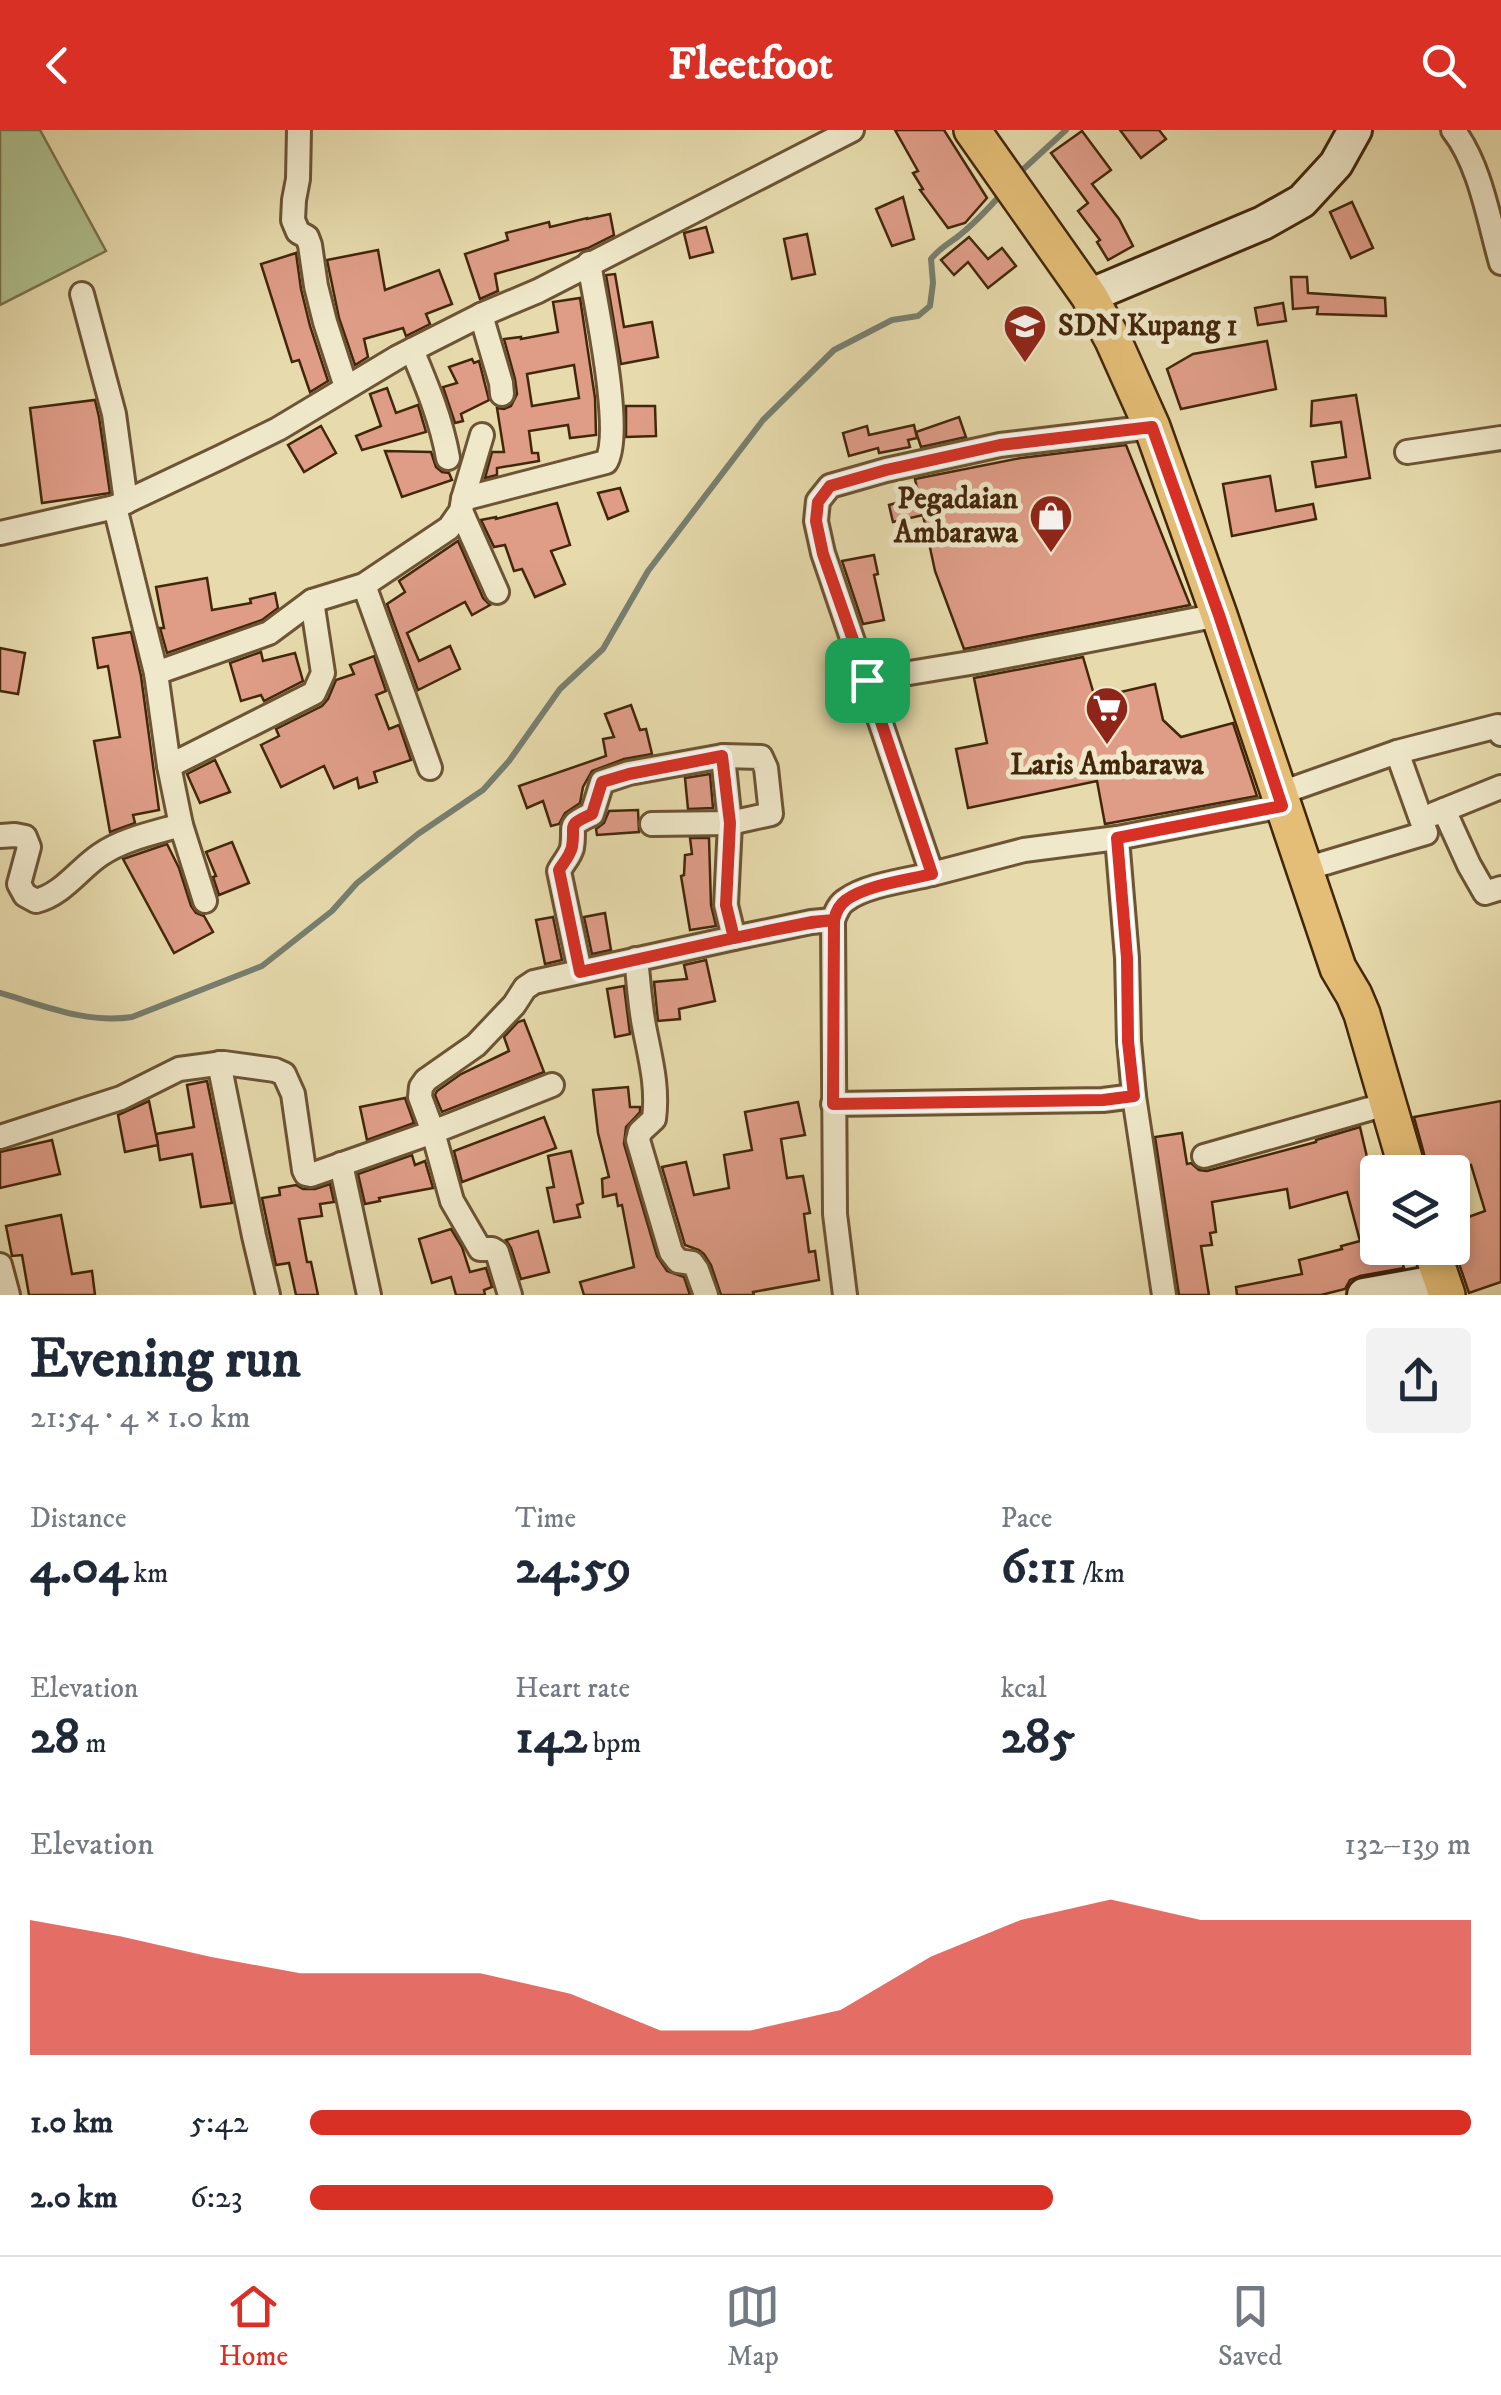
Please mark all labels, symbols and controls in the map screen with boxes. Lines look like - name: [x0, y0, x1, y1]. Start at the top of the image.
- text: Fleetfoot: [668, 37, 833, 93]
- icon: back: [30, 38, 85, 93]
- icon: search: [1416, 38, 1471, 93]
- school or university icon: SDN Kupang 1: [1002, 303, 1048, 364]
- place label: SDN Kupang 1: [1058, 308, 1238, 345]
- place label: Pegadaian Ambarawa: [893, 481, 1019, 552]
- shop icon: Pegadaian Ambarawa: [1028, 493, 1074, 554]
- pin: [825, 638, 910, 723]
- icon: arrive: [840, 653, 895, 708]
- supermarket icon: Laris Ambarawa: [1084, 685, 1130, 746]
- place label: Laris Ambarawa: [1010, 747, 1205, 784]
- map controls: [1360, 1155, 1470, 1265]
- button: layers: [1360, 1155, 1470, 1265]
- text: Evening run: [30, 1326, 301, 1395]
- button: share: [1366, 1328, 1471, 1433]
- text: 21:54 · 4 × 1.0 km: [30, 1398, 251, 1438]
- text: Distance: [30, 1501, 126, 1536]
- text: Time: [515, 1501, 576, 1536]
- text: Pace: [1001, 1501, 1052, 1536]
- text: 4.04: [30, 1536, 127, 1599]
- text: 24:59: [515, 1536, 632, 1599]
- text: 6:11: [1001, 1536, 1076, 1599]
- text: km: [127, 1556, 168, 1591]
- text: /km: [1076, 1556, 1125, 1591]
- text: Elevation: [30, 1671, 138, 1706]
- text: Heart rate: [515, 1671, 630, 1706]
- text: kcal: [1001, 1671, 1047, 1706]
- text: 28: [30, 1706, 80, 1769]
- text: 142: [515, 1706, 587, 1769]
- text: 285: [1001, 1706, 1075, 1769]
- text: m: [80, 1726, 107, 1761]
- text: bpm: [587, 1726, 641, 1761]
- text: Elevation: [30, 1825, 154, 1865]
- text: 132–139 m: [1344, 1825, 1471, 1865]
- text: 1.0 km: [30, 2103, 113, 2143]
- text: 5:42: [190, 2103, 248, 2143]
- text: 2.0 km: [30, 2178, 118, 2218]
- text: 6:23: [190, 2178, 243, 2218]
- tab: Home: [219, 2279, 288, 2374]
- tab: Map: [725, 2279, 780, 2374]
- tab: Saved: [1218, 2279, 1282, 2374]

